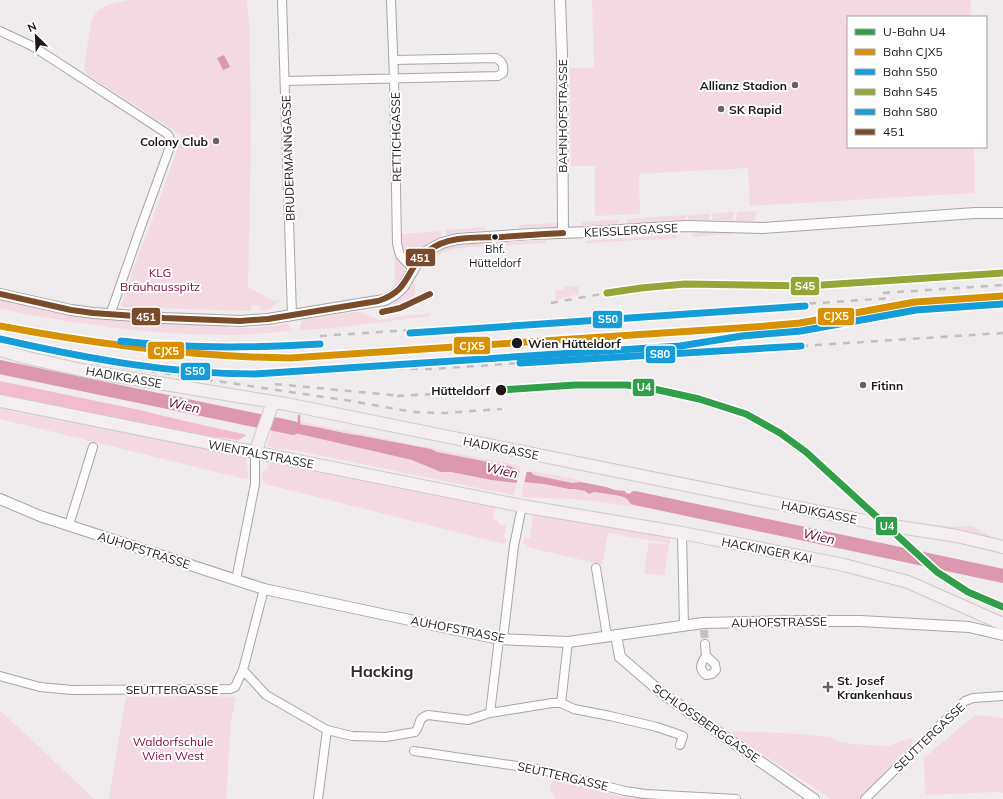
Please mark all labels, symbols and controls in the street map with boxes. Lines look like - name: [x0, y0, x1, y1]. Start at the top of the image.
- north arrow: [16, 16, 56, 56]
- legend: [847, 16, 987, 148]
- text: N: [25, 19, 39, 35]
- text: U-Bahn U4: [883, 24, 945, 39]
- text: Bahn CJX5: [883, 44, 943, 59]
- street label: BAHNHOFSTRASSE: [555, 59, 570, 173]
- text: Bahn S50: [883, 64, 937, 79]
- place label: Allianz Stadion: [700, 78, 787, 93]
- marker: Allianz Stadion: [790, 80, 800, 90]
- text: Bahn S45: [883, 84, 937, 99]
- street label: RETTICHGASSE: [388, 92, 404, 182]
- street label: BRUDERMANNGASSE: [278, 95, 298, 221]
- place label: SK Rapid: [729, 102, 782, 117]
- marker: SK Rapid: [716, 104, 726, 114]
- text: Bahn S80: [883, 104, 937, 119]
- text: 451: [883, 124, 905, 139]
- place label: Colony Club: [140, 134, 208, 149]
- marker: Colony Club: [211, 136, 221, 146]
- street label: KEISSLERGASSE: [584, 220, 678, 240]
- marker: Bhf. Hütteldorf: [490, 232, 500, 242]
- place label: Bhf. Hütteldorf: [469, 242, 521, 270]
- line badge: 451: [405, 248, 436, 267]
- text: 451: [410, 251, 430, 265]
- park label: KLG Bräuhausspitz: [120, 265, 200, 294]
- line badge: S45: [790, 276, 820, 296]
- text: S45: [795, 279, 816, 293]
- line badge: 451: [131, 307, 161, 326]
- line badge: CJX5: [817, 307, 855, 326]
- text: CJX5: [823, 309, 849, 323]
- text: 451: [136, 310, 156, 324]
- line badge: S50: [592, 310, 623, 329]
- text: S50: [598, 312, 619, 326]
- line badge: CJX5: [453, 336, 491, 355]
- marker: Wien Hütteldorf: [510, 336, 524, 350]
- place label: Wien Hütteldorf: [528, 336, 621, 351]
- text: CJX5: [459, 339, 485, 353]
- line badge: CJX5: [147, 341, 185, 360]
- text: CJX5: [153, 344, 179, 358]
- line badge: S80: [645, 345, 676, 364]
- text: S80: [650, 347, 671, 361]
- line badge: S50: [180, 362, 211, 381]
- street label: HADIKGASSE: [85, 363, 163, 391]
- text: S50: [185, 364, 206, 378]
- line badge: U4: [632, 378, 655, 397]
- place label: Fitinn: [871, 378, 903, 393]
- text: U4: [637, 380, 652, 394]
- marker: Fitinn: [858, 380, 868, 390]
- place label: Hütteldorf: [431, 383, 491, 398]
- marker: Hütteldorf: [494, 383, 508, 397]
- water label: Wien: [167, 394, 201, 416]
- street label: HADIKGASSE: [462, 433, 540, 463]
- street label: WIENTALSTRASSE: [207, 436, 315, 472]
- water label: Wien: [485, 459, 519, 481]
- street label: HADIKGASSE: [780, 497, 858, 527]
- line badge: U4: [875, 516, 898, 536]
- text: U4: [880, 519, 895, 533]
- water label: Wien: [802, 525, 836, 547]
- street label: AUHOFSTRASSE: [96, 528, 192, 572]
- street label: HACKINGER KAI: [720, 534, 814, 566]
- street label: AUHOFSTRASSE: [409, 612, 507, 646]
- street label: AUHOFSTRASSE: [731, 614, 827, 630]
- district label: Hacking: [351, 661, 414, 681]
- place label: St. Josef Krankenhaus: [837, 673, 912, 702]
- street label: SCHLOSSBERGGASSE: [650, 680, 762, 766]
- marker: St. Josef Krankenhaus: [822, 681, 834, 693]
- street label: SEUTTERGASSE: [126, 682, 218, 697]
- street label: SEUTTERGASSE: [890, 699, 968, 775]
- park label: Waldorfschule Wien West: [133, 734, 213, 763]
- street label: SEUTTERGASSE: [516, 758, 610, 794]

